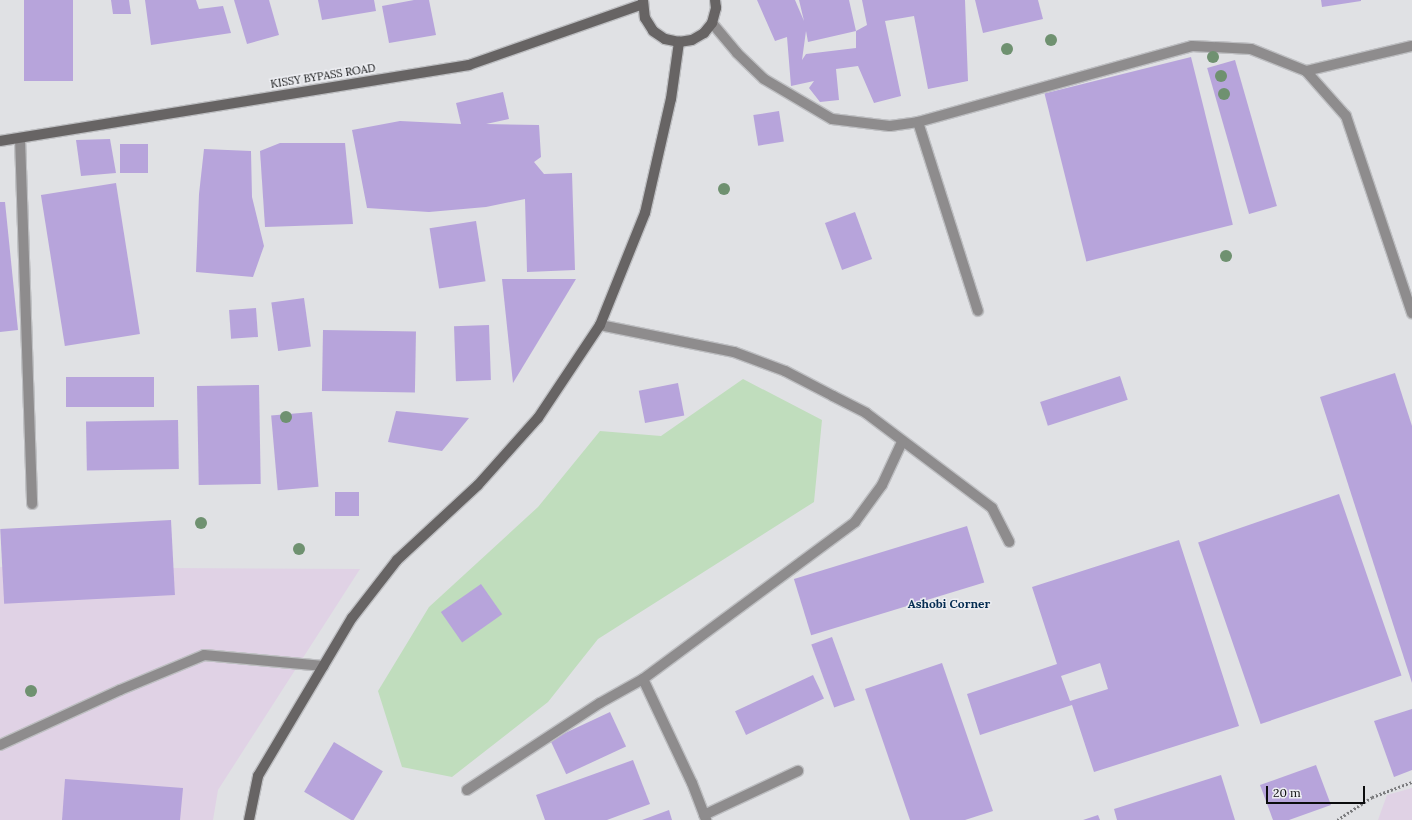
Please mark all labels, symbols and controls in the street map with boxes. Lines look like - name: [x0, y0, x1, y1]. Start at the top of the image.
- street label: KISSY BYPASS ROAD: [270, 61, 376, 91]
- district label: Ashobi Corner: [908, 597, 990, 611]
- scale bar: [1268, 778, 1367, 804]
- text: 20 m: [1273, 785, 1301, 800]

